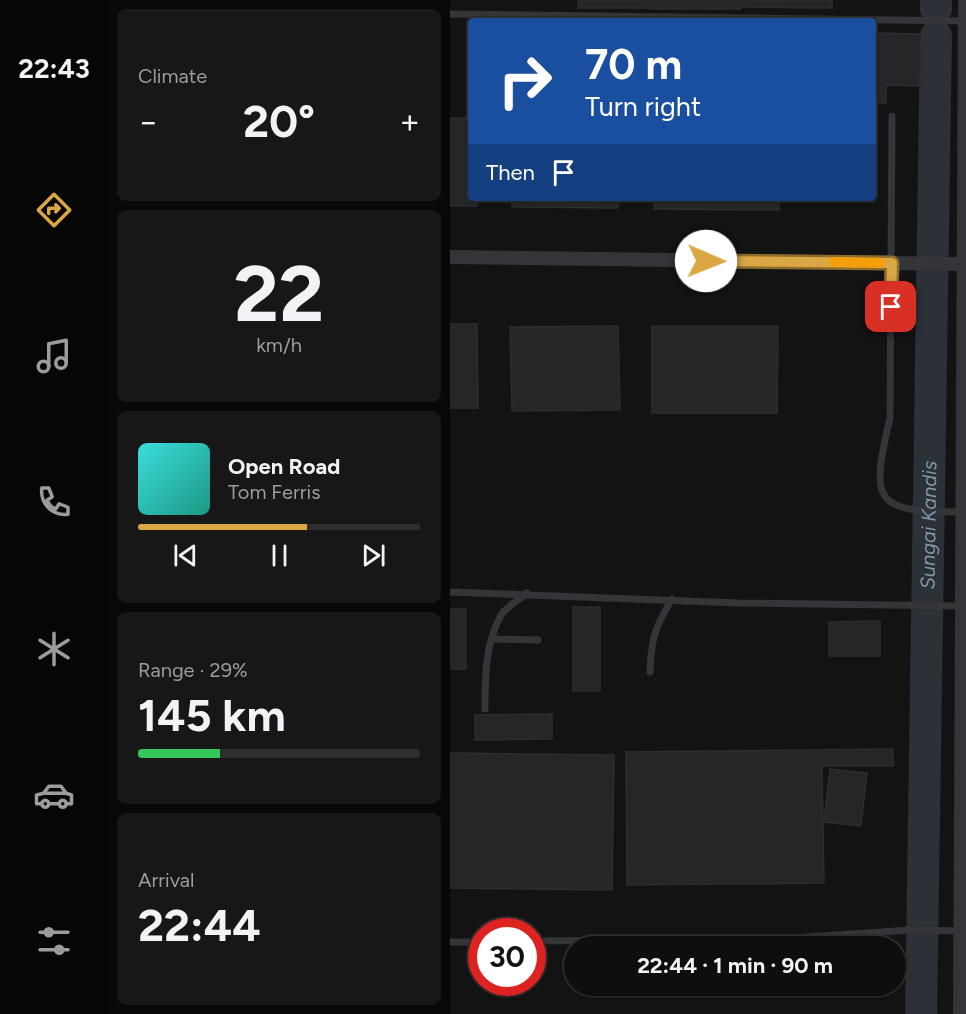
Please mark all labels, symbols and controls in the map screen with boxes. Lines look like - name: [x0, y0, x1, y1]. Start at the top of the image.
- text: 70 m: [585, 39, 682, 90]
- icon: right: [486, 42, 564, 120]
- text: 22:43: [18, 52, 90, 85]
- text: Climate: [138, 64, 207, 88]
- text: Turn right: [585, 90, 701, 123]
- text: 20°: [243, 94, 315, 148]
- text: −: [138, 102, 159, 141]
- text: +: [399, 102, 420, 141]
- icon: arrive: [547, 156, 580, 189]
- text: Then: [486, 159, 535, 186]
- icon: directions: [33, 189, 75, 231]
- position arrow: [674, 229, 738, 293]
- text: 22: [234, 247, 324, 341]
- pin: [865, 281, 916, 332]
- icon: arrive: [874, 290, 907, 323]
- text: km/h: [256, 333, 302, 357]
- icon: music: [33, 335, 75, 377]
- text: Open Road: [228, 453, 340, 480]
- water label: Sungai Kandis: [916, 460, 941, 589]
- text: Tom Ferris: [228, 480, 321, 504]
- icon: phone: [33, 481, 75, 523]
- icon: previous: [169, 539, 202, 572]
- icon: pause: [263, 539, 296, 572]
- icon: next: [357, 539, 390, 572]
- icon: climate: [33, 628, 75, 670]
- text: Range · 29%: [138, 658, 248, 682]
- text: 145 km: [138, 688, 286, 742]
- icon: car: [33, 774, 75, 816]
- text: Arrival: [138, 868, 194, 892]
- text: 22:44: [138, 898, 261, 952]
- speed limit sign: 30: [468, 918, 546, 996]
- icon: filters: [33, 920, 75, 962]
- text: 22:44 · 1 min · 90 m: [637, 952, 833, 979]

